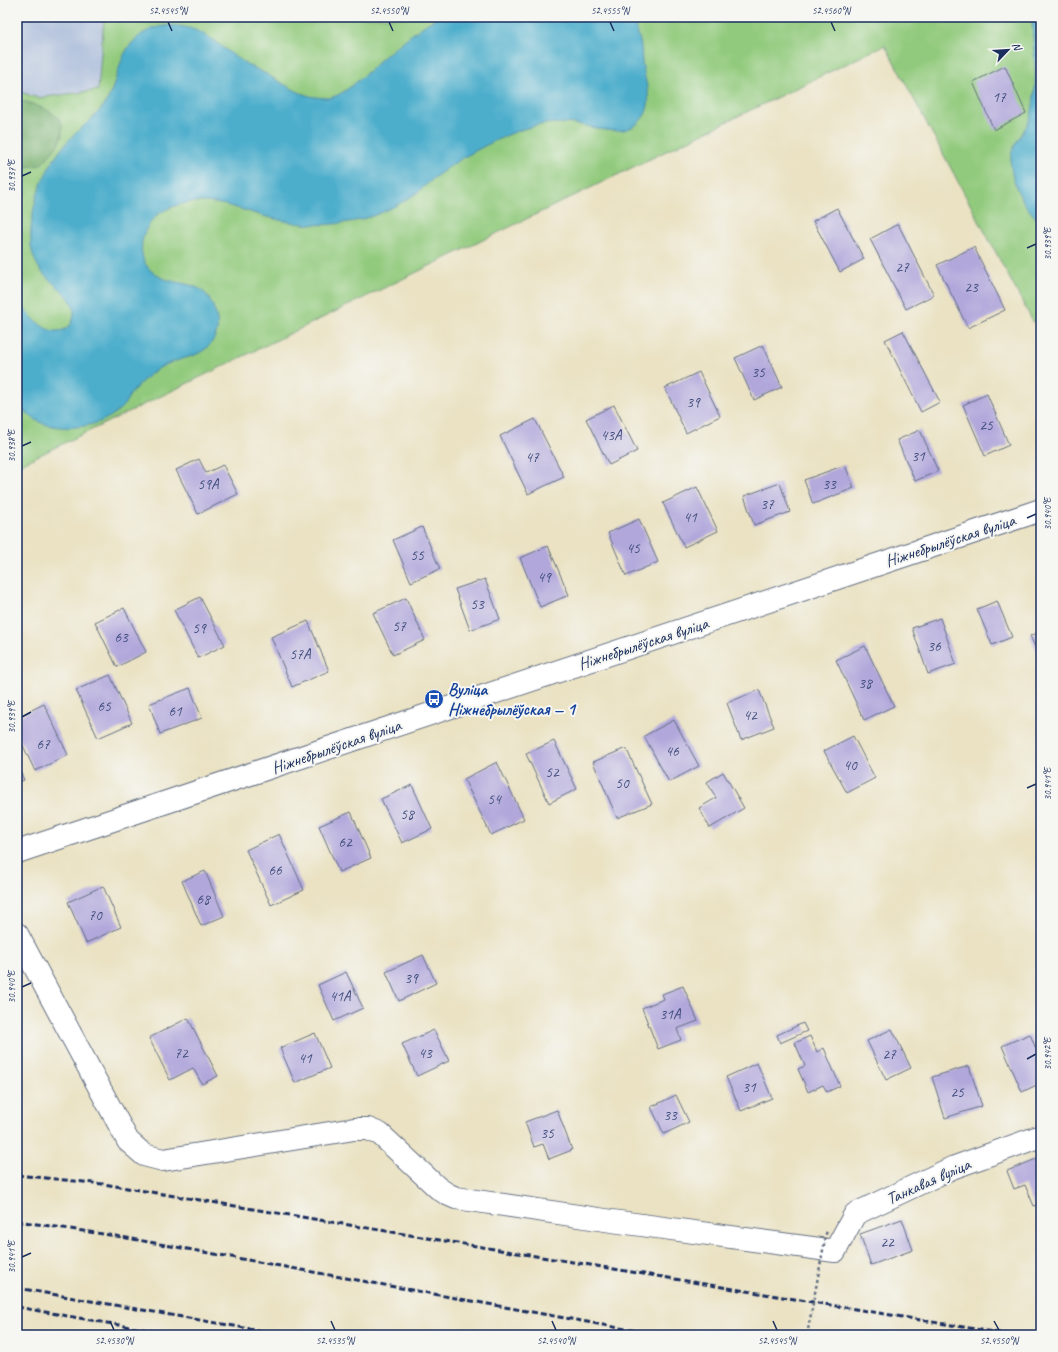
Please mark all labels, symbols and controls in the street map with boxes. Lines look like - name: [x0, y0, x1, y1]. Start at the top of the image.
- text: 52.4545°N: [149, 4, 189, 17]
- text: 52.4550°N: [370, 4, 410, 17]
- text: 52.4555°N: [591, 4, 631, 17]
- text: 52.4560°N: [812, 4, 852, 17]
- north arrow: [988, 30, 1028, 70]
- text: N: [1009, 40, 1026, 54]
- house number: 17: [992, 88, 1007, 107]
- text: 30.937°E: [5, 158, 18, 192]
- text: 30.939°E: [1041, 226, 1054, 260]
- house number: 27: [895, 258, 910, 277]
- house number: 23: [964, 278, 979, 297]
- house number: 35: [751, 363, 766, 382]
- house number: 39: [686, 393, 701, 412]
- house number: 25: [979, 416, 994, 435]
- house number: 43А: [600, 426, 623, 445]
- text: 30.938°E: [5, 428, 18, 462]
- house number: 31: [911, 447, 926, 466]
- house number: 47: [525, 448, 540, 467]
- house number: 59А: [197, 475, 220, 494]
- house number: 33: [822, 475, 837, 494]
- house number: 37: [760, 495, 775, 514]
- text: 30.940°E: [1041, 496, 1054, 530]
- house number: 41: [683, 508, 698, 527]
- street label: Ніжнебрылёўская вуліца: [882, 509, 1019, 571]
- house number: 45: [626, 539, 641, 558]
- house number: 55: [410, 546, 425, 565]
- house number: 49: [537, 568, 552, 587]
- house number: 53: [470, 595, 485, 614]
- street label: Ніжнебрылёўская вуліца: [575, 612, 712, 674]
- house number: 57: [392, 617, 407, 636]
- house number: 59: [192, 619, 207, 638]
- house number: 63: [114, 628, 129, 647]
- house number: 36: [927, 637, 942, 656]
- house number: 57А: [289, 645, 312, 664]
- house number: 38: [858, 674, 873, 693]
- place label: Вуліца Ніжнебрылёўская — 1: [448, 679, 577, 720]
- bus stop icon: Вуліца Ніжнебрылёўская — 1: [423, 688, 445, 710]
- house number: 65: [97, 697, 112, 716]
- text: 30.939°E: [5, 699, 18, 733]
- house number: 61: [168, 702, 183, 721]
- house number: 42: [743, 706, 758, 725]
- street label: Ніжнебрылёўская вуліца: [269, 714, 405, 778]
- house number: 67: [36, 735, 51, 754]
- house number: 46: [665, 742, 680, 761]
- house number: 40: [843, 756, 858, 775]
- house number: 52: [545, 763, 560, 782]
- text: 30.941°E: [1041, 766, 1054, 800]
- house number: 50: [615, 774, 630, 793]
- house number: 54: [487, 790, 502, 809]
- house number: 58: [400, 805, 415, 824]
- house number: 62: [338, 833, 353, 852]
- house number: 66: [268, 861, 283, 880]
- house number: 68: [196, 890, 211, 909]
- house number: 70: [88, 906, 103, 925]
- text: 30.940°E: [5, 969, 18, 1003]
- house number: 39: [404, 969, 419, 988]
- house number: 41А: [329, 987, 352, 1006]
- house number: 31А: [659, 1005, 682, 1024]
- text: 30.942°E: [1041, 1036, 1054, 1070]
- house number: 72: [174, 1044, 189, 1063]
- house number: 43: [418, 1044, 433, 1063]
- house number: 27: [882, 1045, 897, 1064]
- house number: 41: [298, 1049, 313, 1068]
- house number: 31: [742, 1078, 757, 1097]
- house number: 25: [950, 1083, 965, 1102]
- house number: 33: [663, 1106, 678, 1125]
- house number: 35: [540, 1124, 555, 1143]
- street label: Танкавая вуліца: [883, 1153, 975, 1209]
- house number: 22: [880, 1233, 895, 1252]
- text: 30.941°E: [5, 1239, 18, 1273]
- text: 52.4530°N: [95, 1334, 135, 1347]
- text: 52.4535°N: [316, 1334, 356, 1347]
- text: 52.4540°N: [537, 1334, 577, 1347]
- text: 52.4545°N: [758, 1334, 798, 1347]
- text: 52.4550°N: [980, 1334, 1020, 1347]

